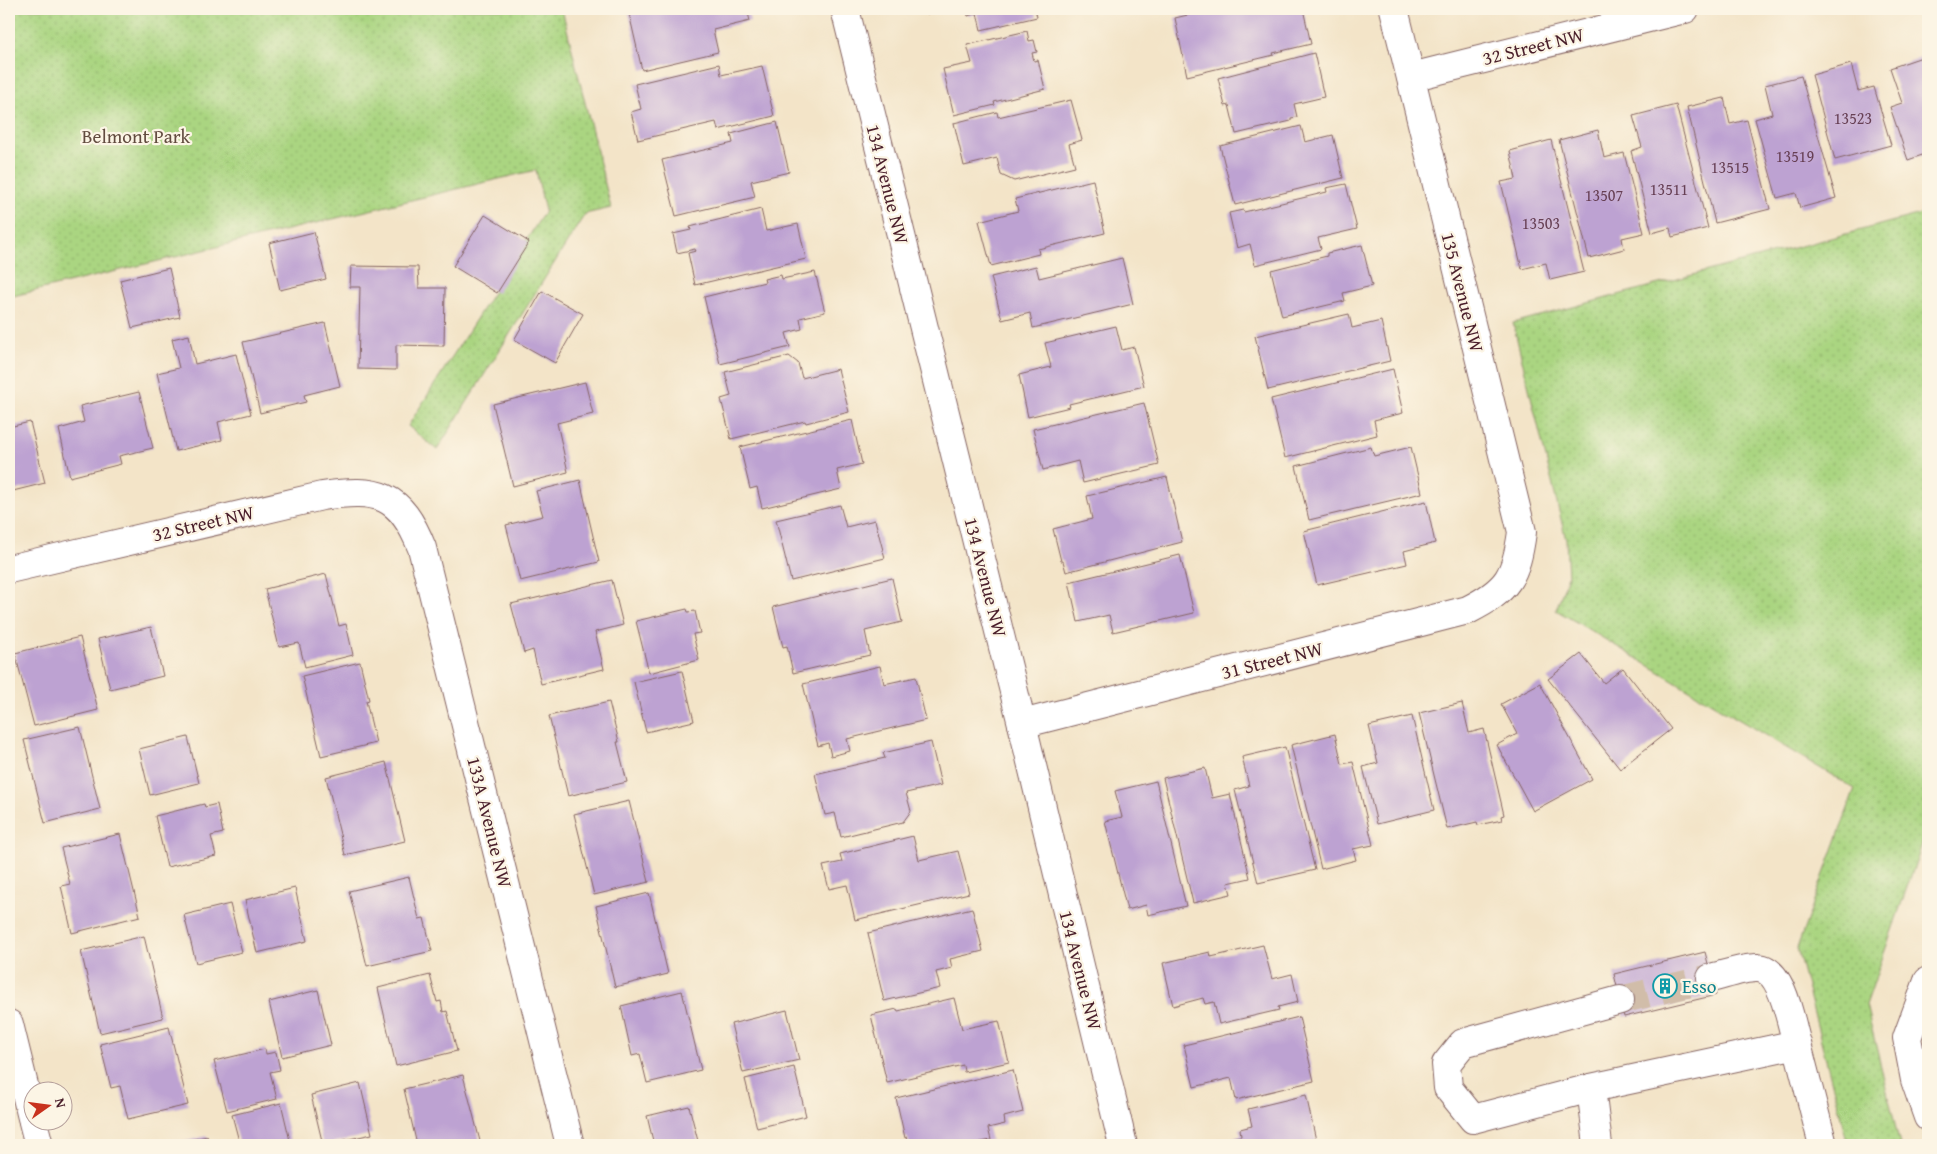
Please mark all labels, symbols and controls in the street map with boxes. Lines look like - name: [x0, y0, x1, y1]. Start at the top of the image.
- street label: 32 Street NW: [1479, 20, 1587, 72]
- house number: 13523: [1834, 106, 1872, 130]
- street label: 134 Avenue NW: [860, 121, 916, 247]
- park label: Belmont Park: [82, 122, 191, 150]
- house number: 13519: [1776, 144, 1815, 168]
- house number: 13515: [1711, 155, 1749, 179]
- house number: 13511: [1650, 177, 1688, 201]
- house number: 13507: [1585, 183, 1624, 207]
- house number: 13503: [1522, 211, 1560, 235]
- street label: 135 Avenue NW: [1435, 229, 1491, 355]
- street label: 32 Street NW: [150, 498, 256, 548]
- street label: 134 Avenue NW: [958, 514, 1014, 640]
- street label: 31 Street NW: [1218, 634, 1326, 686]
- street label: 133A Avenue NW: [460, 753, 520, 891]
- street label: 134 Avenue NW: [1053, 907, 1109, 1033]
- place label: Esso: [1682, 972, 1716, 1000]
- building icon: Esso: [1652, 973, 1678, 999]
- north arrow: [22, 1082, 72, 1132]
- text: N: [50, 1096, 72, 1110]

